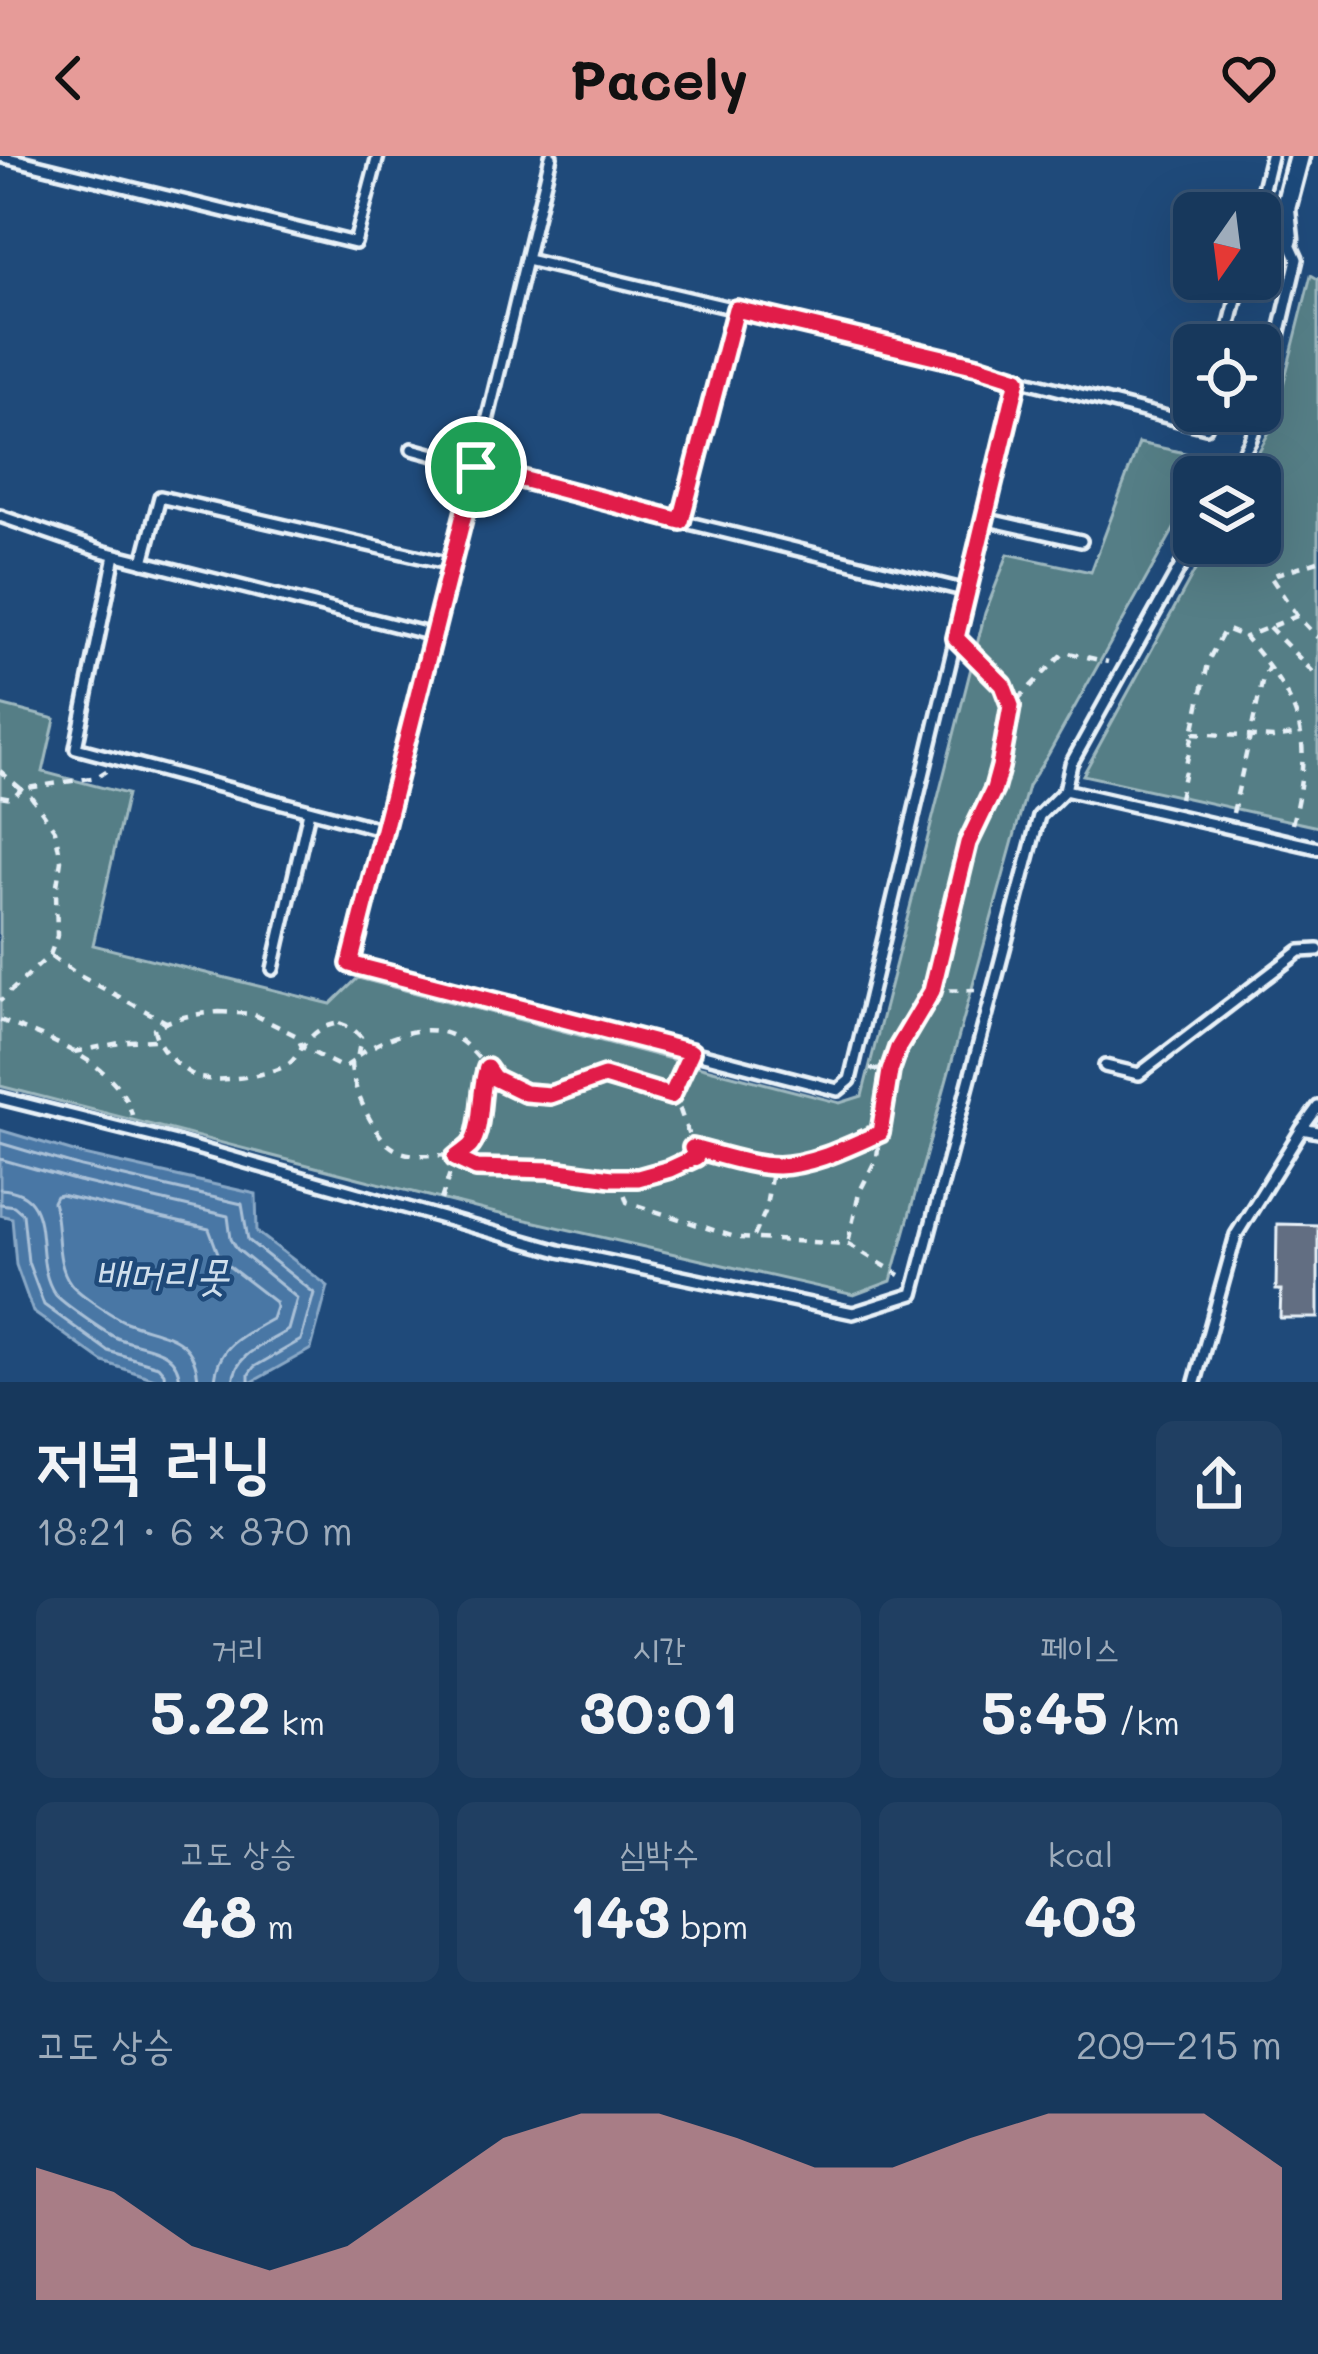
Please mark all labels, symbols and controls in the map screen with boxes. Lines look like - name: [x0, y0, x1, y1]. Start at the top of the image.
- text: Pacely: [570, 43, 748, 114]
- icon: back: [36, 45, 102, 111]
- icon: heart: [1216, 45, 1282, 111]
- north arrow: [1173, 192, 1281, 300]
- map controls: [1173, 192, 1281, 564]
- button: locate: [1173, 324, 1281, 432]
- pin: [425, 416, 527, 518]
- icon: arrive: [443, 434, 509, 500]
- button: layers: [1173, 456, 1281, 564]
- water label: 배머리못: [94, 1245, 231, 1300]
- text: 저녁 러닝: [36, 1416, 272, 1502]
- button: share: [1156, 1421, 1282, 1547]
- text: 18:21 · 6 × 870 m: [36, 1504, 353, 1555]
- text: 거리: [211, 1626, 264, 1669]
- text: 시간: [632, 1626, 686, 1669]
- text: 페이스: [1040, 1626, 1120, 1669]
- text: 5.22: [150, 1672, 271, 1750]
- text: 30:01: [580, 1672, 738, 1750]
- text: 5:45: [981, 1672, 1108, 1750]
- text: km: [271, 1700, 325, 1743]
- text: /km: [1108, 1700, 1180, 1743]
- text: 고도 상승: [179, 1830, 296, 1873]
- text: 심박수: [619, 1830, 699, 1873]
- text: kcal: [1047, 1832, 1113, 1875]
- text: 403: [1024, 1875, 1137, 1953]
- text: 48: [182, 1876, 257, 1954]
- text: 143: [570, 1876, 670, 1954]
- text: m: [257, 1904, 294, 1947]
- text: bpm: [670, 1904, 748, 1947]
- text: 고도 상승: [36, 2018, 174, 2069]
- text: 209–215 m: [1076, 2018, 1282, 2069]

